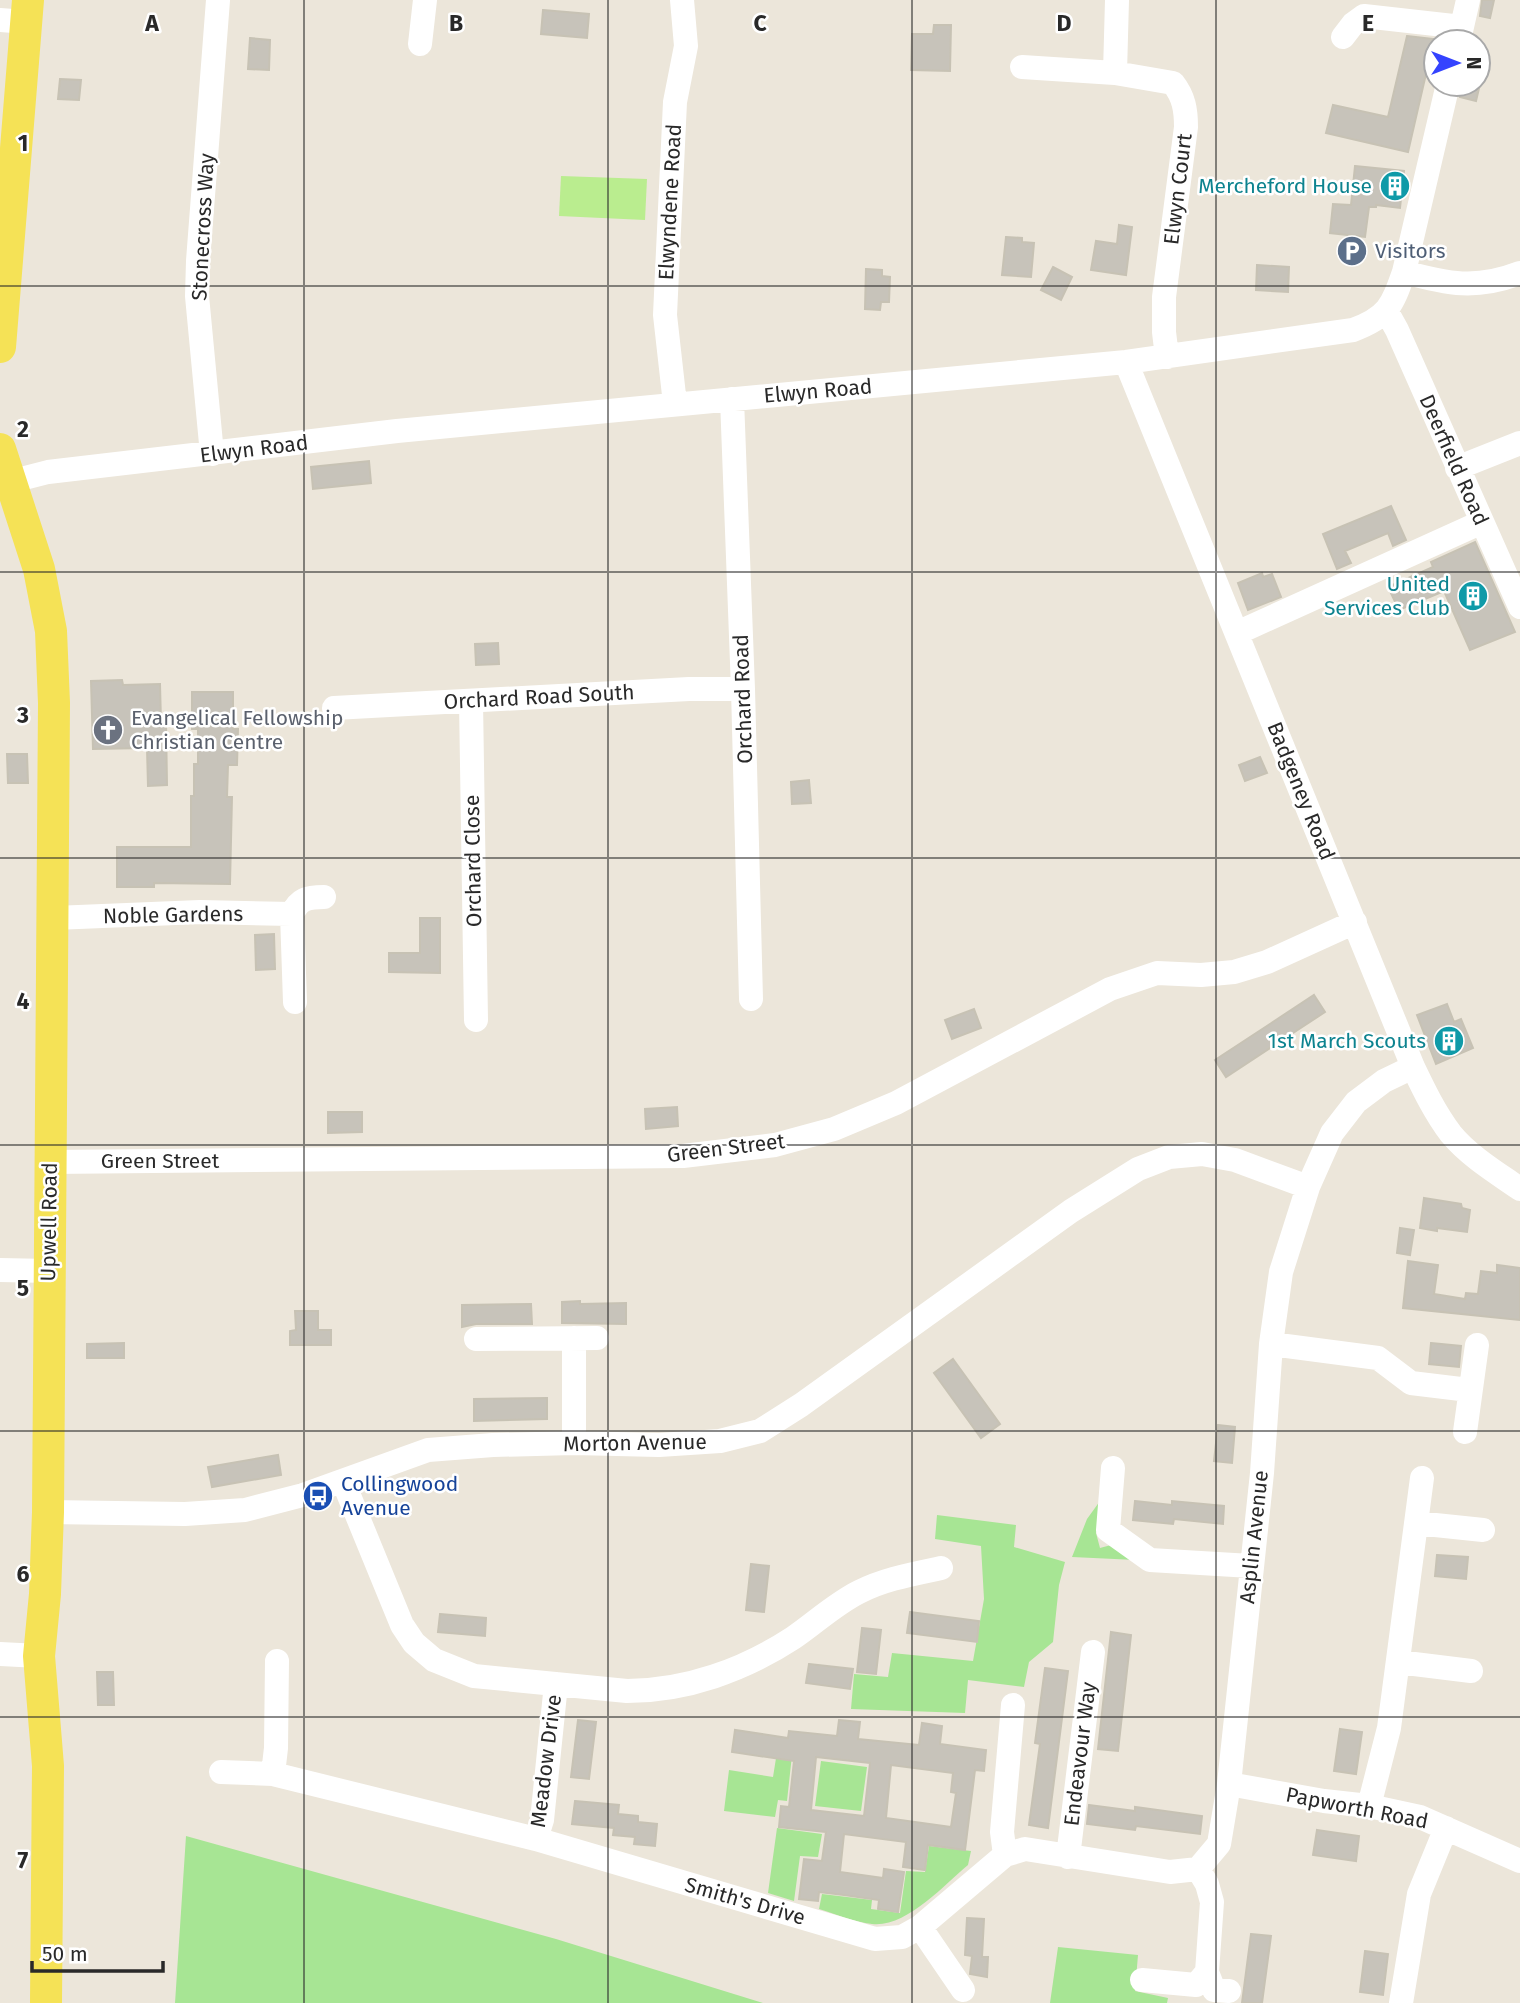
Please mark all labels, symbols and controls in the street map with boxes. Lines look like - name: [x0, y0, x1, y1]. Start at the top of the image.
- text: A: [144, 9, 159, 37]
- text: B: [449, 9, 463, 37]
- text: C: [753, 9, 767, 37]
- text: D: [1057, 9, 1072, 37]
- text: E: [1362, 9, 1374, 37]
- north arrow: [1422, 28, 1492, 98]
- text: N: [1462, 57, 1485, 69]
- street label: Elwyndene Road: [653, 123, 687, 281]
- text: 1: [18, 129, 28, 157]
- street label: Elwyn Court: [1158, 131, 1198, 246]
- street label: Stonecross Way: [186, 152, 220, 301]
- building icon: Mercheford House: [1378, 169, 1412, 203]
- place label: Mercheford House: [1198, 173, 1372, 199]
- parking icon: Visitors: [1335, 234, 1369, 268]
- place label: Visitors: [1375, 238, 1446, 264]
- street label: Elwyn Road: [763, 373, 873, 409]
- street label: Deerfield Road: [1414, 390, 1494, 530]
- text: 2: [17, 415, 29, 443]
- street label: Elwyn Road: [198, 429, 310, 469]
- place label: United Services Club: [1324, 571, 1450, 621]
- building icon: United Services Club: [1456, 579, 1490, 613]
- street label: Orchard Road: [728, 634, 758, 764]
- street label: Orchard Road South: [443, 679, 635, 715]
- text: 3: [16, 701, 29, 729]
- place label: Evangelical Fellowship Christian Centre: [131, 705, 343, 755]
- church icon: Evangelical Fellowship Christian Centre: [91, 713, 125, 747]
- street label: Badgeney Road: [1261, 718, 1341, 864]
- street label: Orchard Close: [459, 795, 487, 927]
- street label: Noble Gardens: [103, 901, 244, 929]
- text: 4: [17, 987, 30, 1015]
- building icon: 1st March Scouts: [1432, 1024, 1466, 1058]
- place label: 1st March Scouts: [1268, 1028, 1426, 1054]
- street label: Green Street: [666, 1128, 787, 1168]
- street label: Green Street: [101, 1148, 220, 1174]
- street label: Upwell Road: [35, 1162, 63, 1282]
- text: 5: [17, 1274, 29, 1302]
- street label: Morton Avenue: [563, 1429, 707, 1457]
- street label: Asplin Avenue: [1234, 1469, 1274, 1605]
- place label: Collingwood Avenue: [341, 1471, 458, 1521]
- bus stop icon: Collingwood Avenue: [301, 1479, 335, 1513]
- text: 6: [17, 1560, 30, 1588]
- street label: Endeavour Way: [1058, 1680, 1102, 1827]
- street label: Meadow Drive: [525, 1693, 567, 1829]
- street label: Papworth Road: [1284, 1781, 1430, 1835]
- text: 7: [18, 1846, 29, 1874]
- street label: Smith's Drive: [682, 1871, 808, 1931]
- scale bar: [32, 1930, 163, 1974]
- text: 50 m: [42, 1941, 88, 1967]

